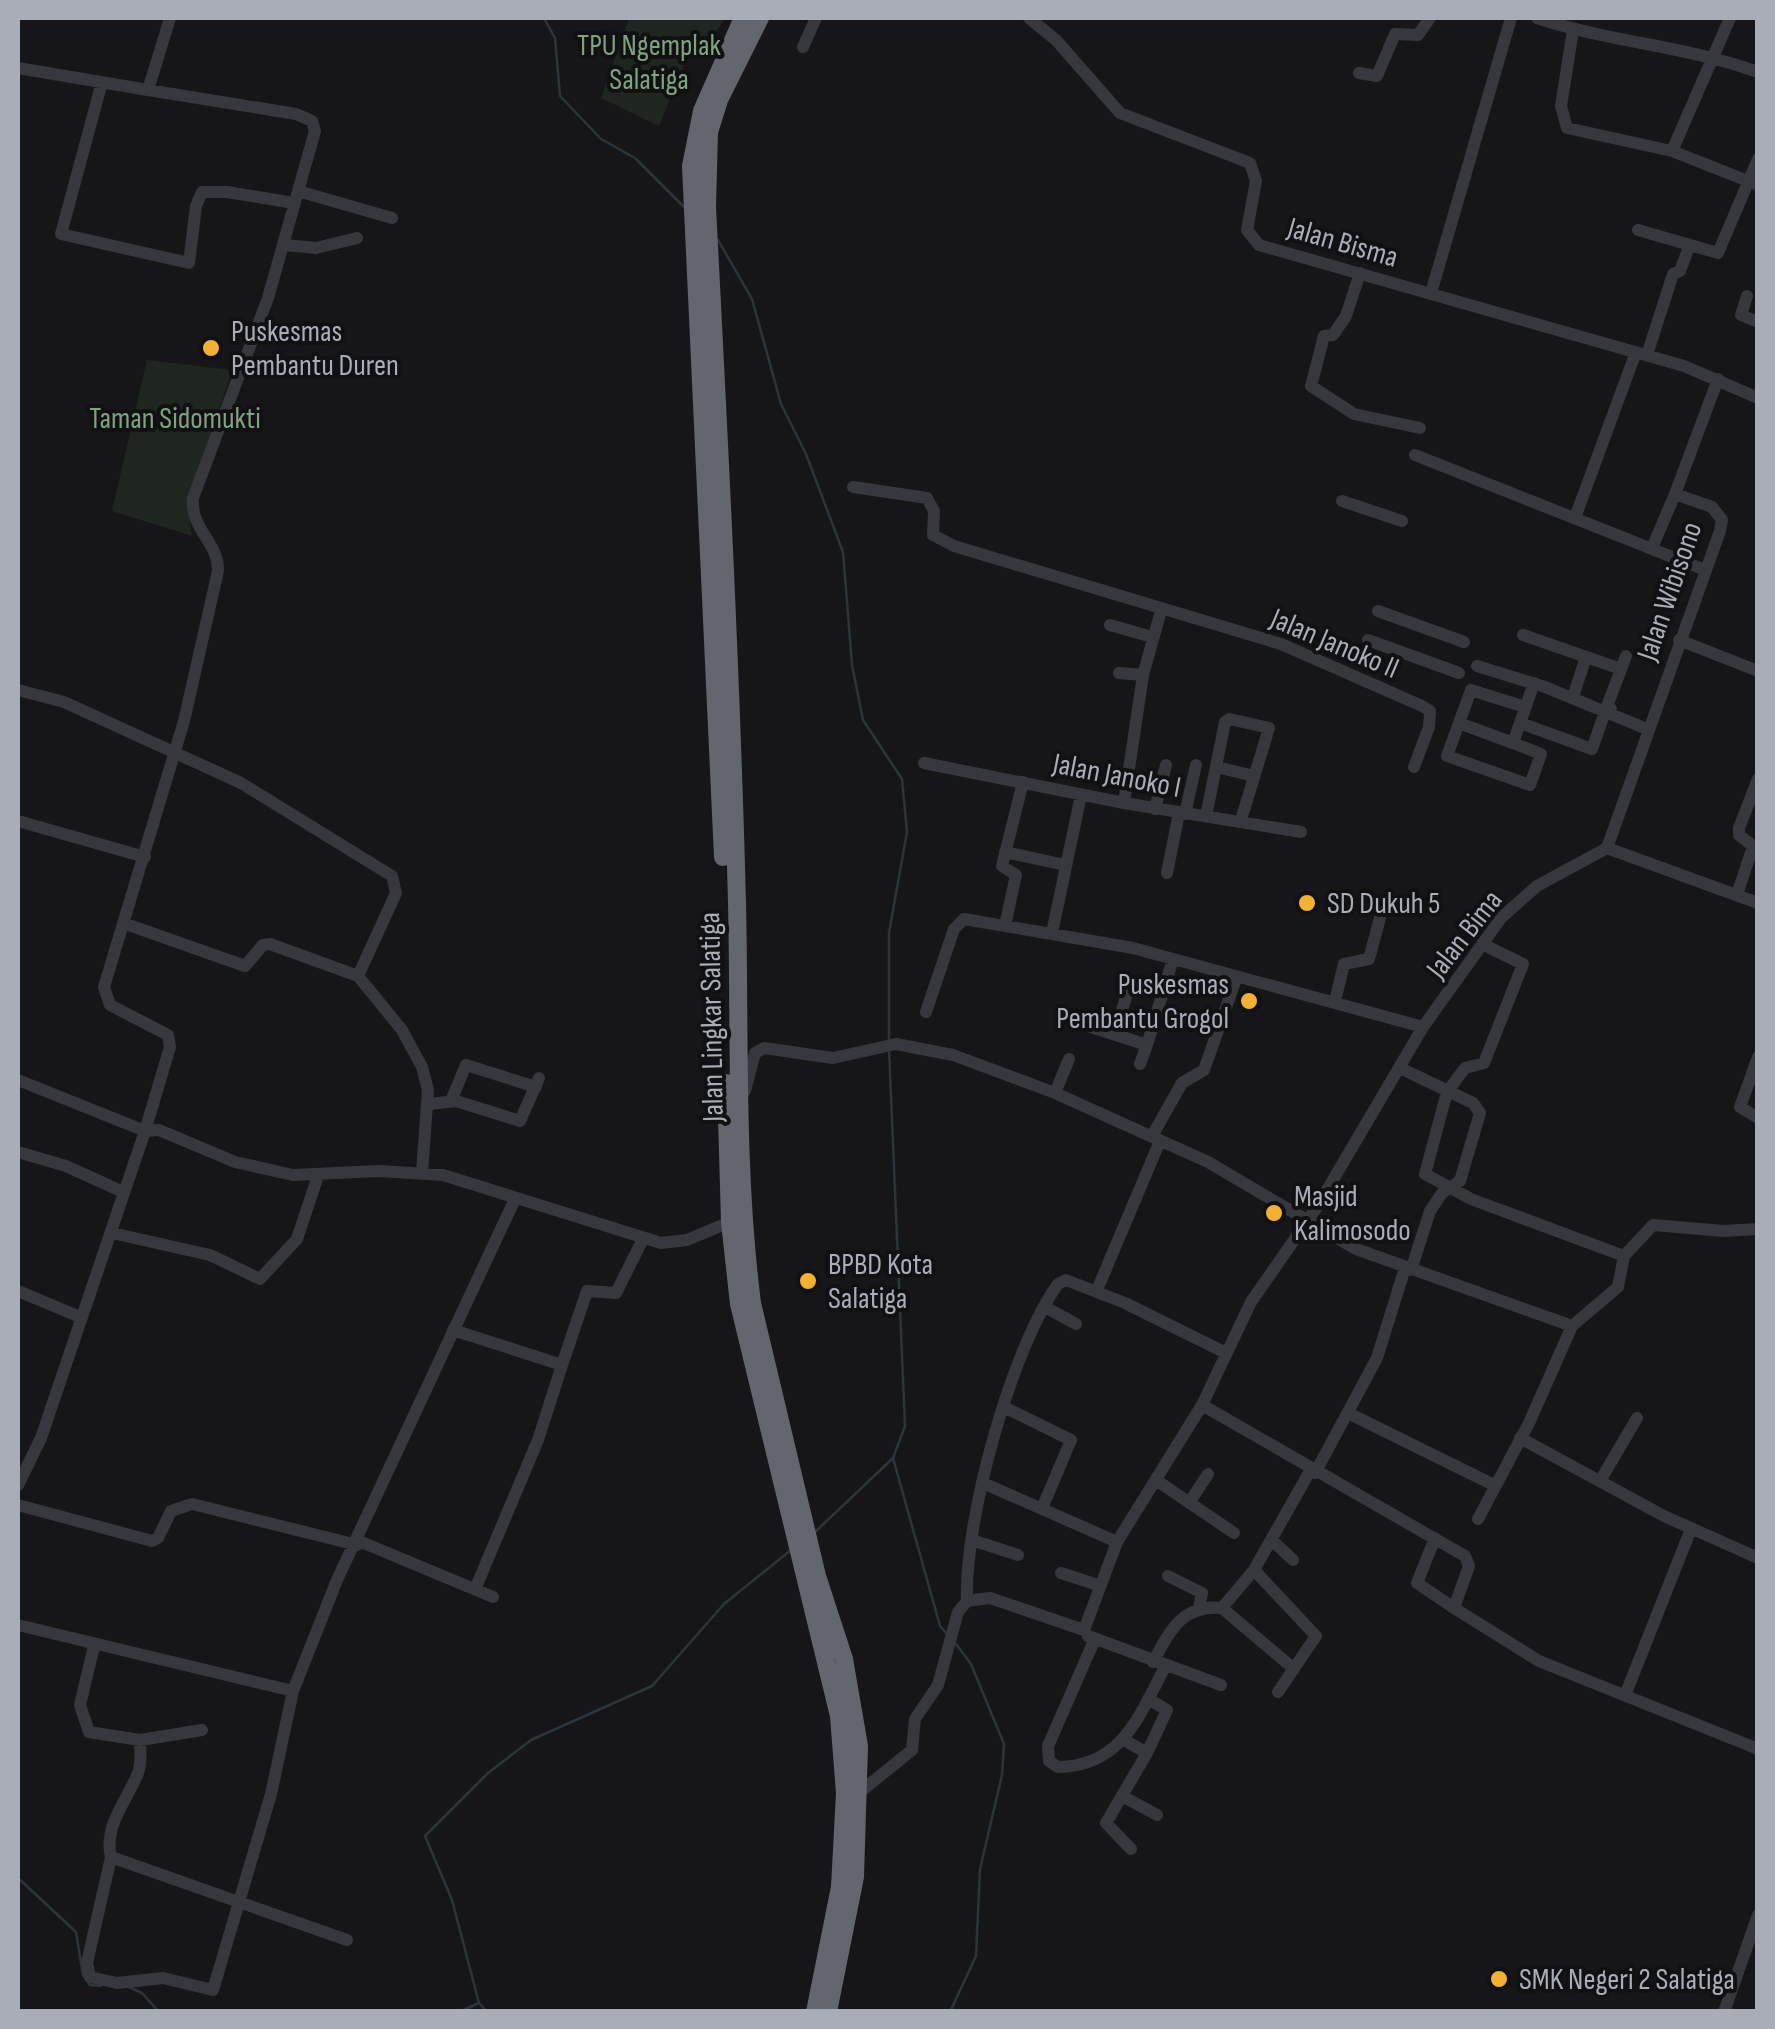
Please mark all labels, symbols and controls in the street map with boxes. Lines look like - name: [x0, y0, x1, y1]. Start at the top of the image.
- park label: TPU Ngemplak Salatiga: [577, 28, 722, 98]
- street label: Jalan Bisma: [1283, 210, 1402, 276]
- place label: Puskesmas Pembantu Duren: [231, 314, 399, 384]
- marker: Puskesmas Pembantu Duren: [200, 337, 222, 359]
- park label: Taman Sidomukti: [89, 401, 261, 437]
- street label: Jalan Wibisono: [1629, 517, 1710, 666]
- street label: Jalan Janoko II: [1264, 600, 1404, 687]
- street label: Jalan Janoko I: [1049, 746, 1184, 806]
- street label: Jalan Bima: [1419, 883, 1510, 987]
- place label: SD Dukuh 5: [1327, 886, 1440, 922]
- marker: SD Dukuh 5: [1296, 892, 1318, 914]
- street label: Jalan Lingkar Salatiga: [692, 912, 732, 1123]
- place label: Puskesmas Pembantu Grogol: [1056, 967, 1229, 1037]
- marker: Puskesmas Pembantu Grogol: [1238, 990, 1260, 1012]
- place label: Masjid Kalimosodo: [1294, 1179, 1411, 1249]
- marker: Masjid Kalimosodo: [1263, 1202, 1285, 1224]
- place label: BPBD Kota Salatiga: [828, 1247, 933, 1317]
- marker: BPBD Kota Salatiga: [797, 1270, 819, 1292]
- place label: SMK Negeri 2 Salatiga: [1519, 1962, 1735, 1998]
- marker: SMK Negeri 2 Salatiga: [1488, 1968, 1510, 1990]

